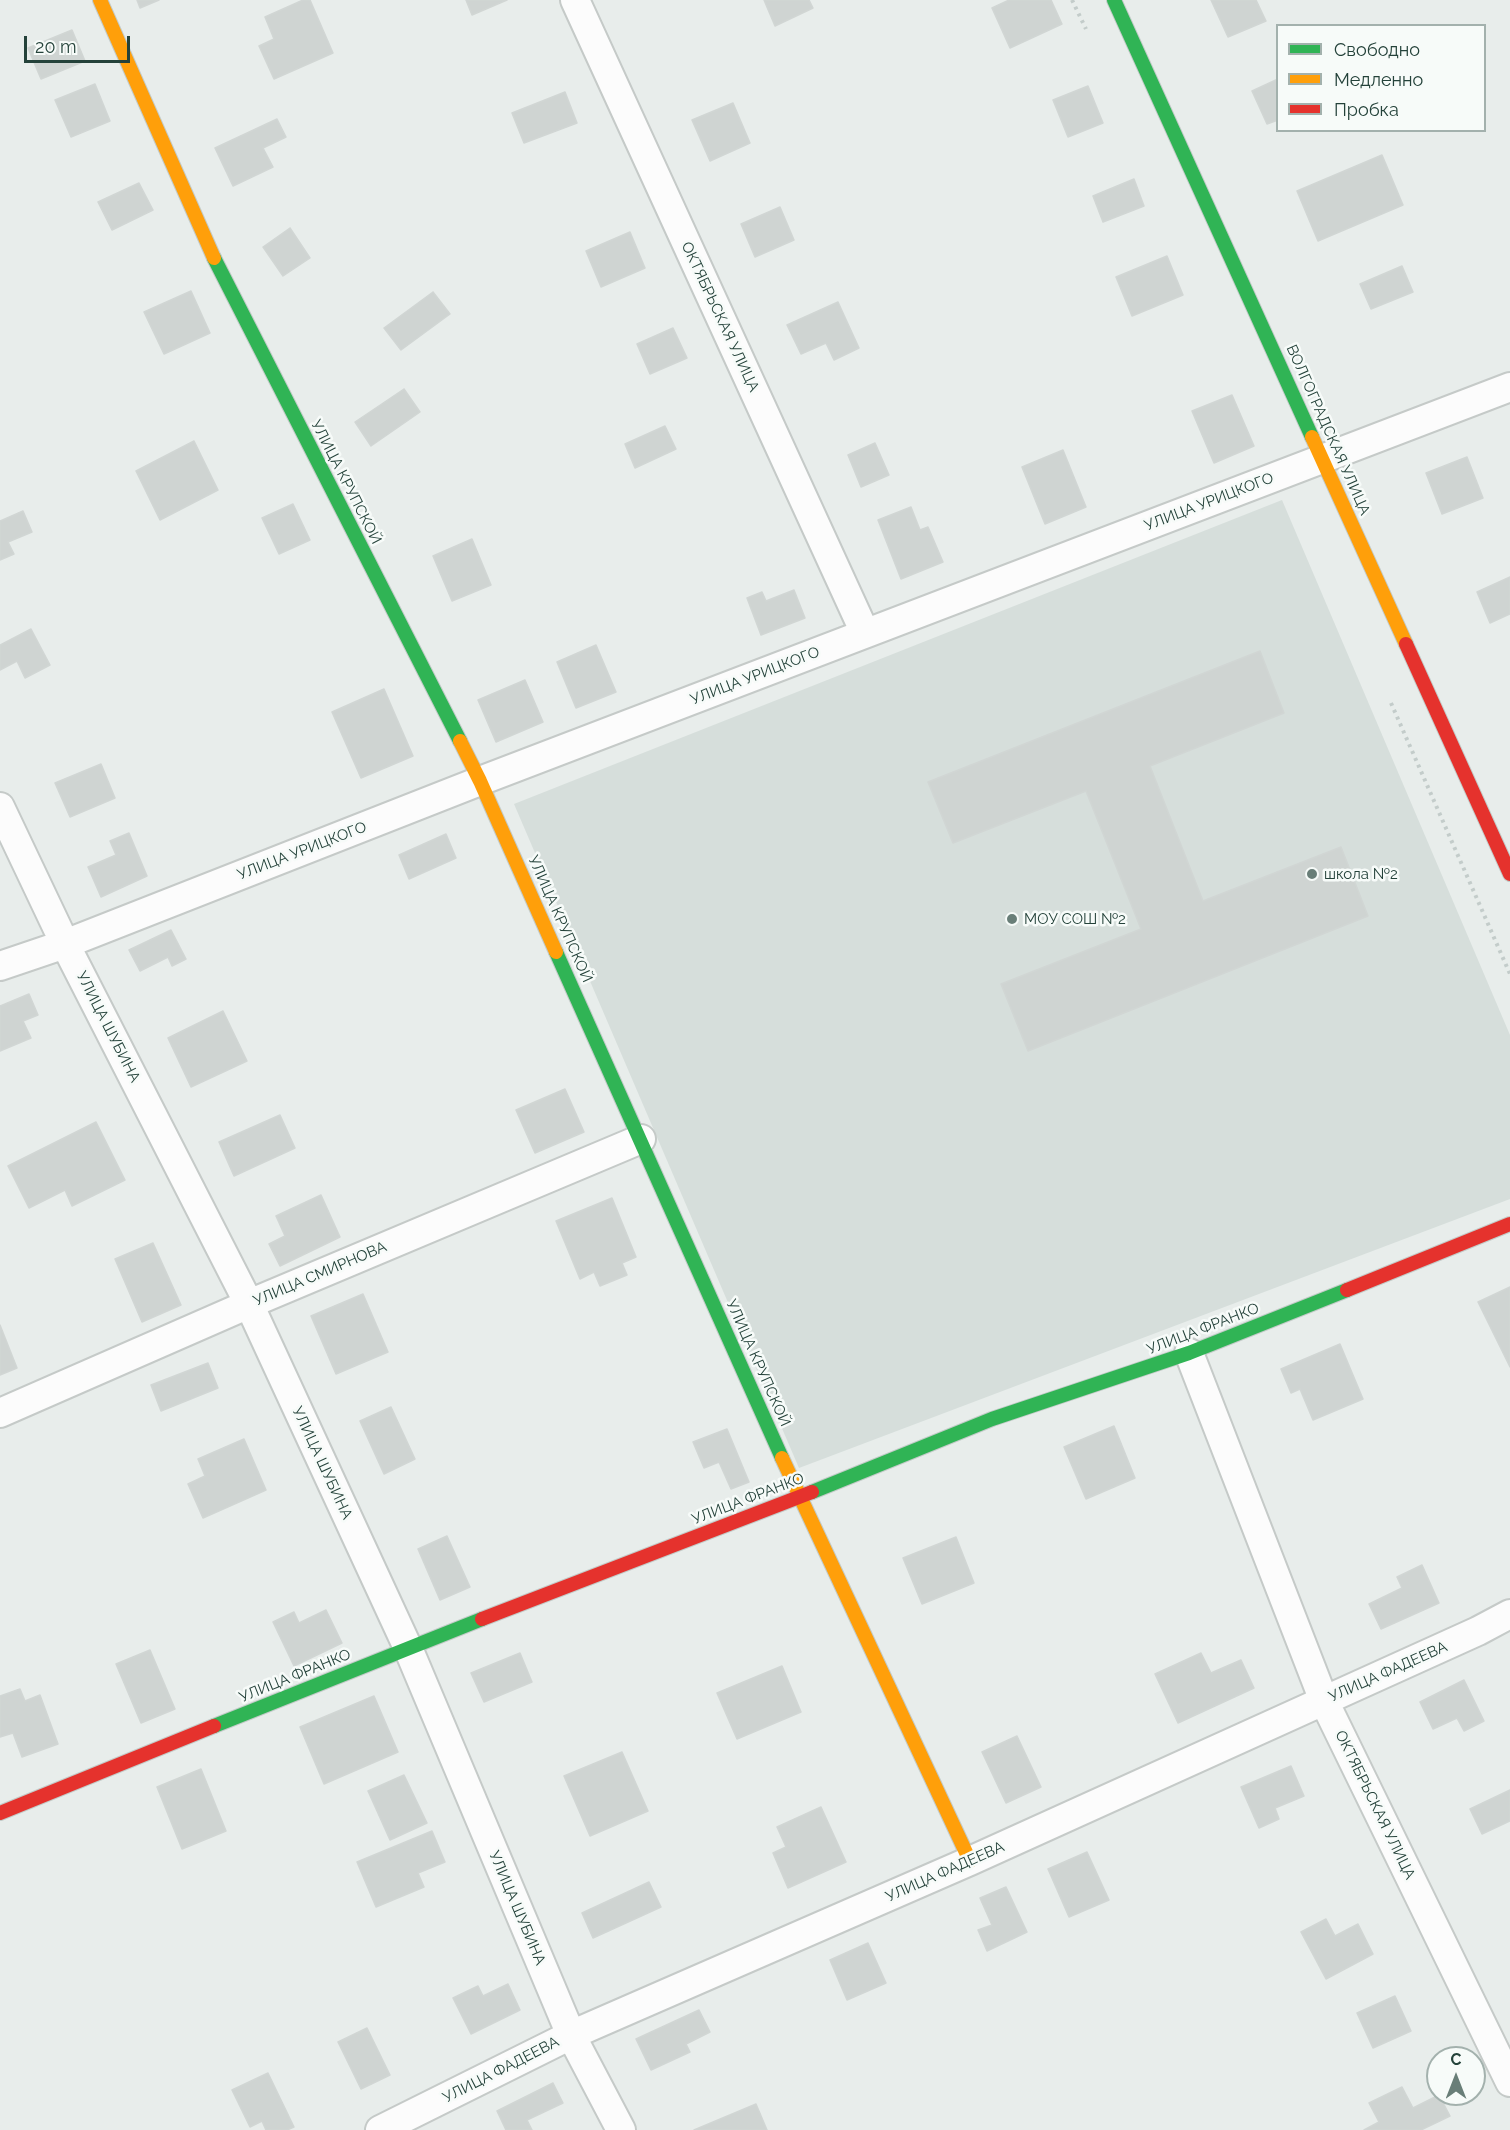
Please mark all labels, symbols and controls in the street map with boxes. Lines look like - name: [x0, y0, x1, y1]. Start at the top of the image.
- scale bar: [27, 24, 134, 62]
- legend: [1276, 24, 1486, 132]
- text: 20 m: [35, 36, 77, 57]
- text: Свободно: [1334, 39, 1420, 60]
- text: Медленно: [1334, 69, 1423, 90]
- text: Пробка: [1334, 99, 1399, 120]
- street label: ОКТЯБРЬСКАЯ УЛИЦА: [677, 239, 763, 395]
- street label: ВОЛГОГРАДСКАЯ УЛИЦА: [1282, 342, 1374, 518]
- street label: УЛИЦА КРУПСКОЙ: [307, 417, 385, 547]
- street label: УЛИЦА УРИЦКОГО: [1142, 469, 1276, 535]
- street label: УЛИЦА УРИЦКОГО: [688, 643, 822, 709]
- street label: УЛИЦА УРИЦКОГО: [235, 818, 369, 884]
- street label: УЛИЦА КРУПСКОЙ: [524, 853, 596, 985]
- place label: школа №2: [1324, 865, 1398, 883]
- marker: школа №2: [1305, 867, 1319, 881]
- place label: МОУ СОШ №2: [1024, 910, 1126, 928]
- marker: МОУ СОШ №2: [1005, 912, 1019, 926]
- street label: УЛИЦА ШУБИНА: [72, 968, 144, 1086]
- street label: УЛИЦА СМИРНОВА: [251, 1238, 389, 1310]
- street label: УЛИЦА КРУПСКОЙ: [722, 1297, 794, 1429]
- street label: УЛИЦА ФРАНКО: [1144, 1299, 1262, 1359]
- street label: УЛИЦА ШУБИНА: [288, 1404, 356, 1522]
- street label: УЛИЦА ФРАНКО: [689, 1469, 807, 1529]
- street label: УЛИЦА ФАДЕЕВА: [1326, 1638, 1450, 1706]
- street label: УЛИЦА ФРАНКО: [237, 1645, 353, 1707]
- street label: ОКТЯБРЬСКАЯ УЛИЦА: [1331, 1728, 1419, 1882]
- street label: УЛИЦА ФАДЕЕВА: [883, 1838, 1007, 1906]
- street label: УЛИЦА ШУБИНА: [485, 1848, 549, 1968]
- street label: УЛИЦА ФАДЕЕВА: [440, 2033, 562, 2107]
- north arrow: [1426, 2046, 1486, 2106]
- text: С: [1451, 2050, 1461, 2069]

